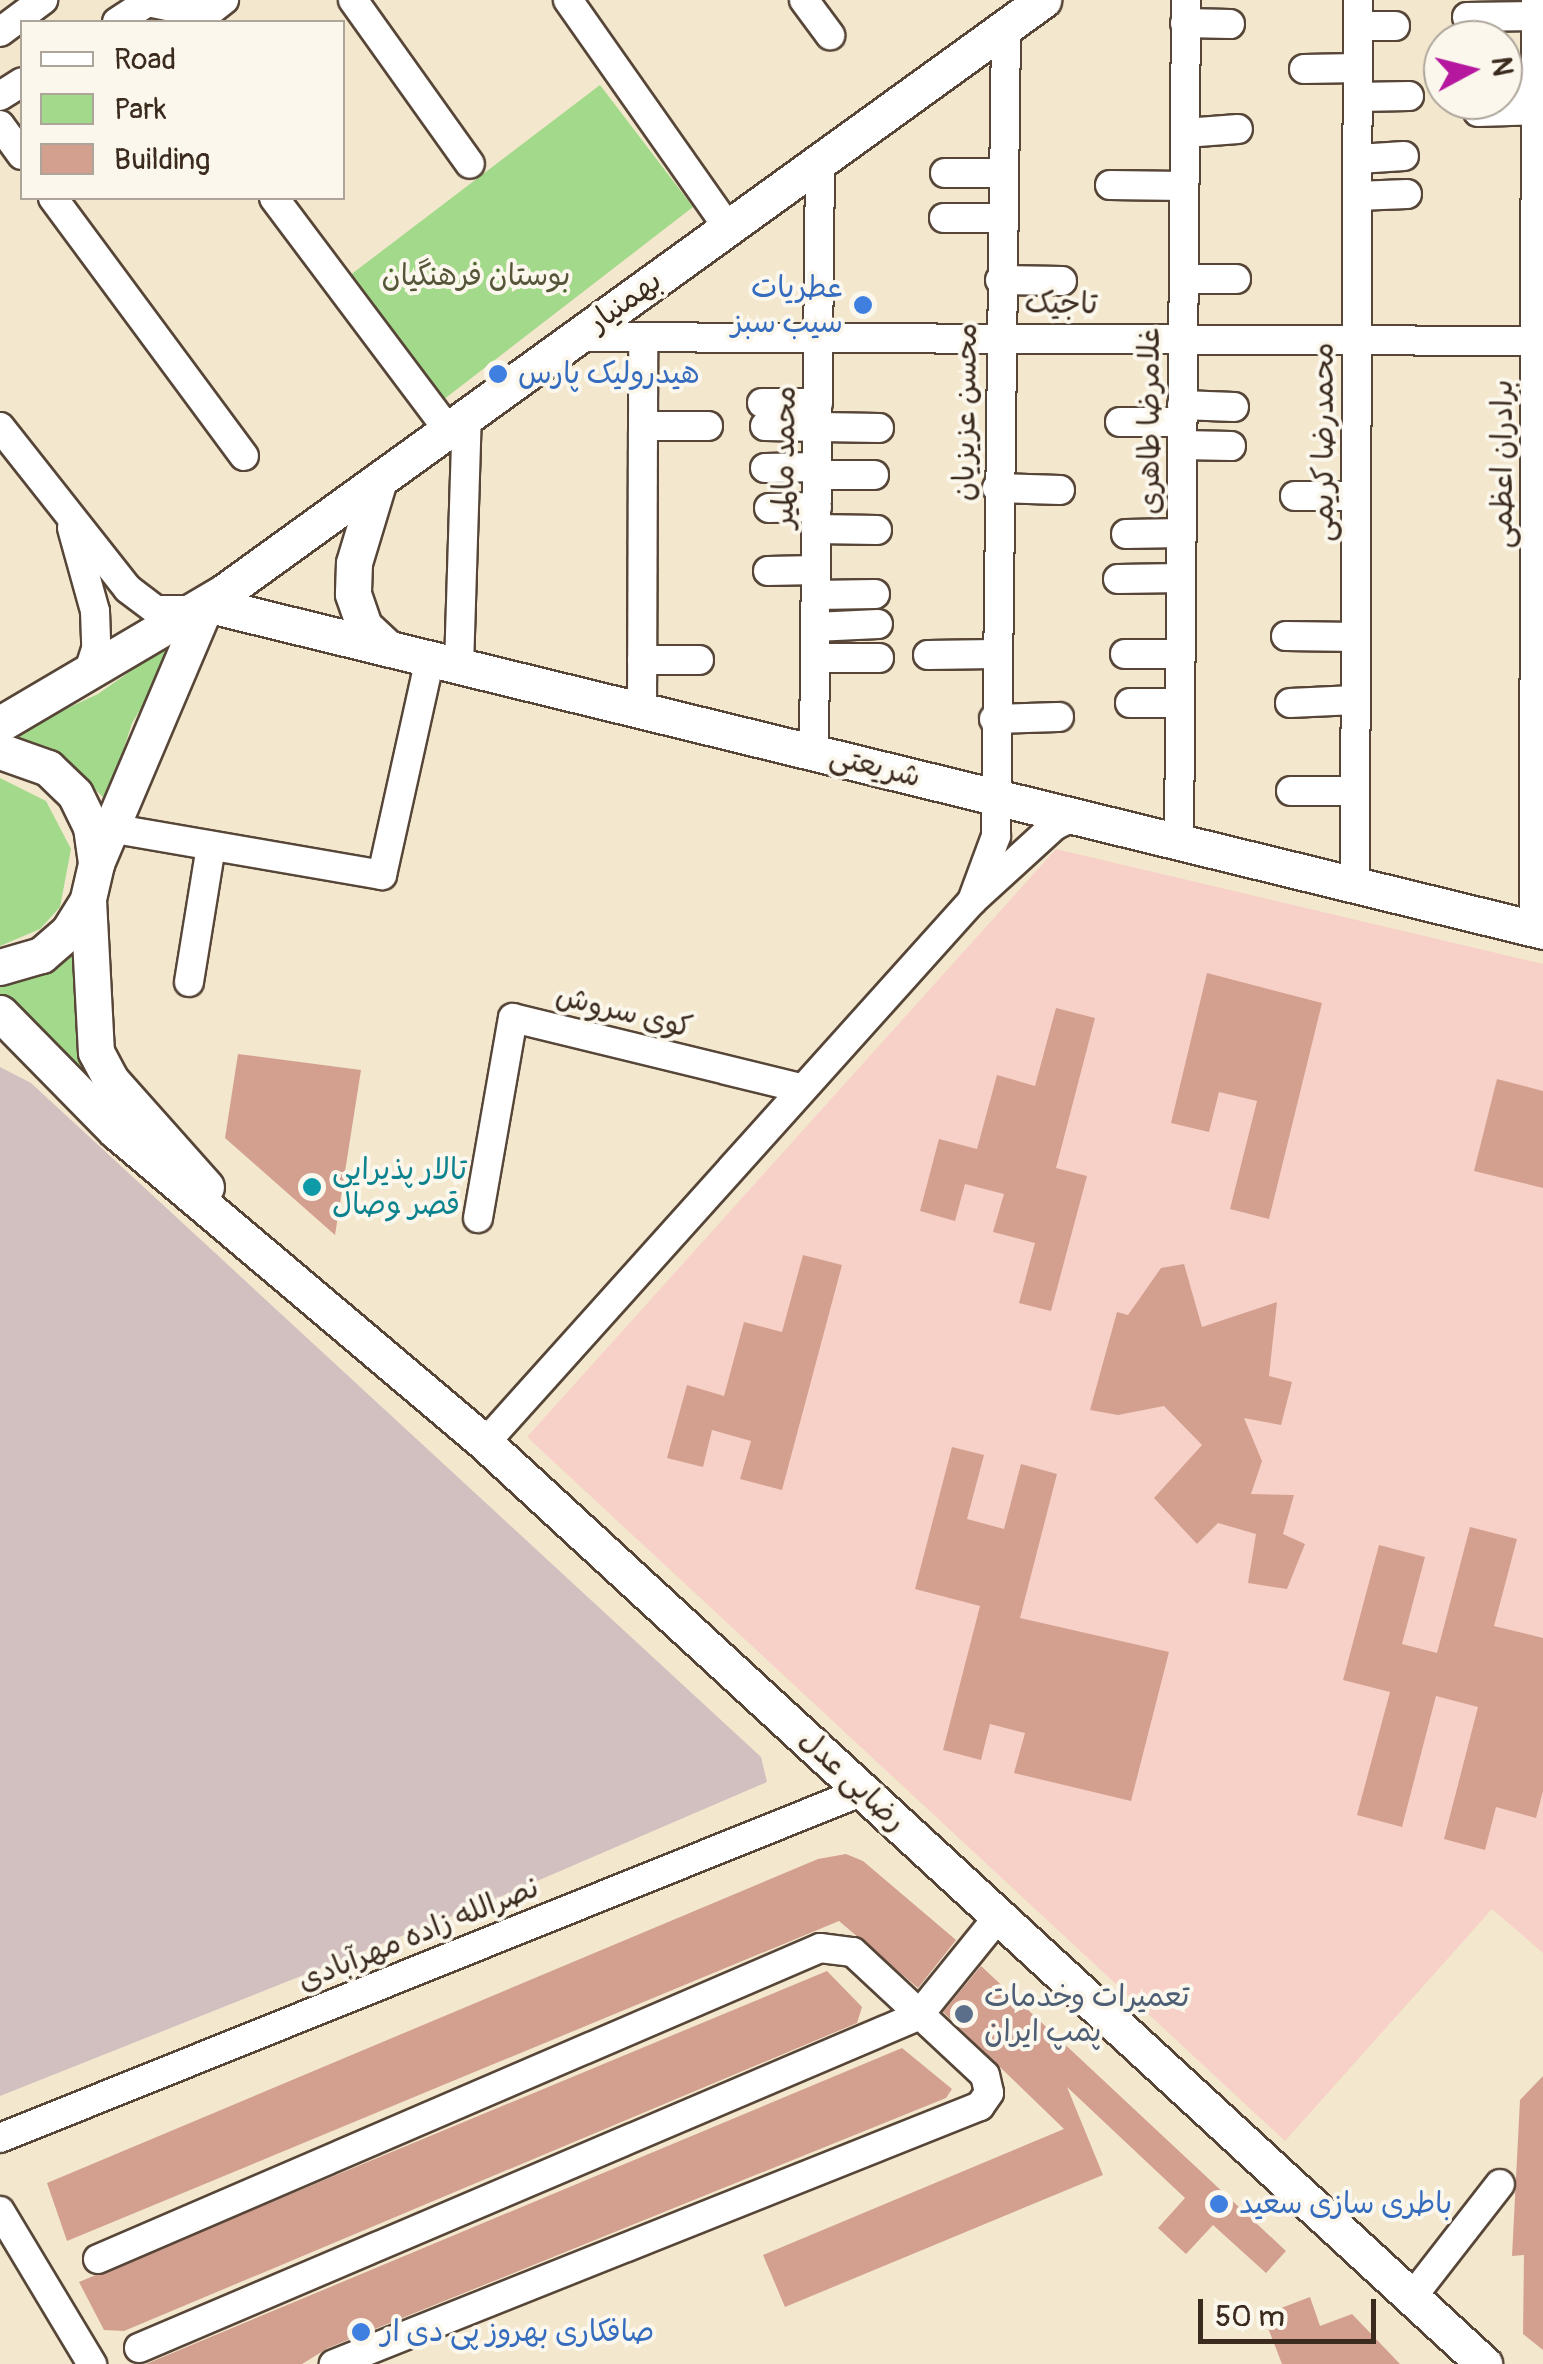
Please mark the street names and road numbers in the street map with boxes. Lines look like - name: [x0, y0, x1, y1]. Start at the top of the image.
- street label: بهمنیار: [581, 263, 669, 341]
- street label: تاجیک: [1024, 285, 1098, 323]
- street label: محسن عزیزیان: [946, 322, 986, 502]
- street label: غلامرضا طاهری: [1132, 327, 1168, 515]
- street label: محمدرضا کریمی: [1306, 342, 1342, 542]
- street label: برادران اعظمی: [1485, 380, 1521, 548]
- street label: محمد مالمیر: [766, 385, 804, 529]
- street label: شریعتی: [826, 738, 924, 796]
- street label: کوی سروش: [552, 978, 696, 1046]
- street label: رضایی عدل: [791, 1723, 913, 1839]
- street label: نصرالله زاده مهرآبادی: [292, 1869, 546, 1999]

